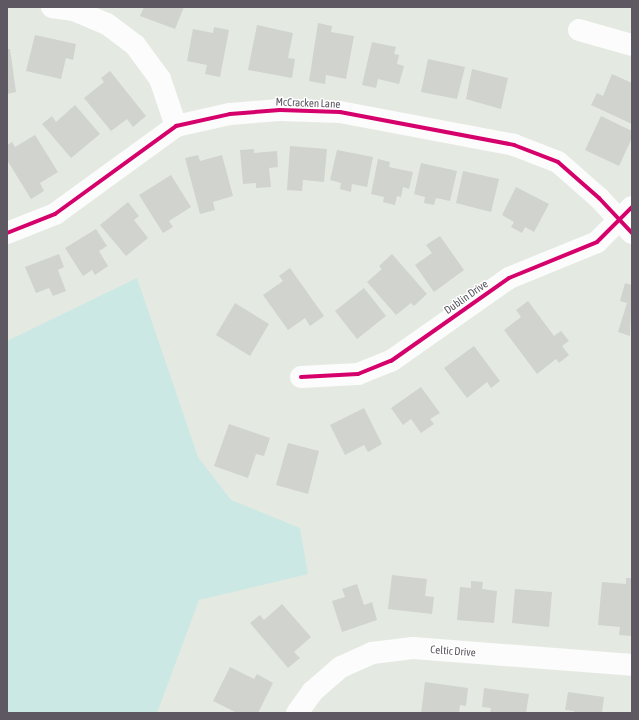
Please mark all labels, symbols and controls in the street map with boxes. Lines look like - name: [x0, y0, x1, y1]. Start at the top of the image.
- street label: McCracken Lane: [275, 95, 341, 111]
- street label: Dublin Drive: [442, 277, 490, 317]
- street label: Celtic Drive: [430, 643, 476, 659]

